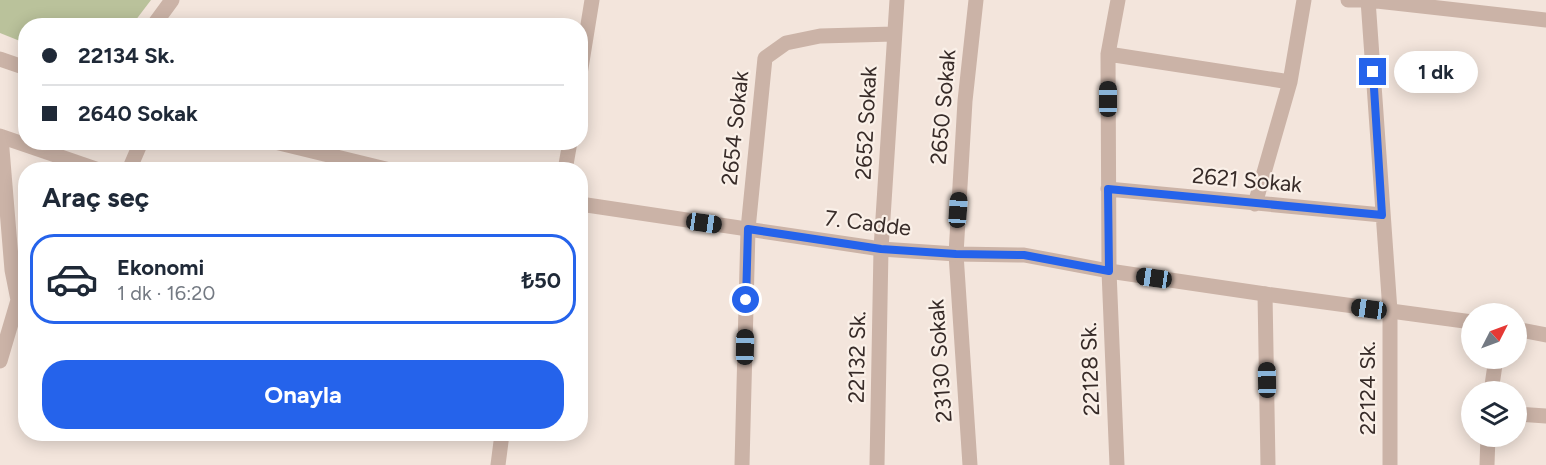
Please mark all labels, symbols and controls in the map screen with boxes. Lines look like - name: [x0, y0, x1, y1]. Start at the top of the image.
- text: 22134 Sk.: [78, 42, 175, 69]
- street label: 2650 Sokak: [925, 48, 962, 166]
- callout: 1 dk: [1394, 51, 1478, 93]
- route end: [1359, 58, 1386, 85]
- text: 1 dk: [1418, 60, 1454, 84]
- street label: 2652 Sokak: [850, 65, 882, 180]
- street label: 2654 Sokak: [716, 69, 754, 187]
- car: [1099, 81, 1117, 117]
- text: 2640 Sokak: [78, 100, 198, 127]
- street label: 2621 Sokak: [1191, 162, 1303, 198]
- text: Araç seç: [42, 181, 149, 214]
- car: [948, 191, 968, 229]
- street label: 7. Cadde: [823, 204, 913, 242]
- car: [685, 212, 723, 234]
- icon: car: [45, 252, 99, 306]
- text: Ekonomi: [117, 254, 204, 281]
- text: ₺50: [521, 267, 561, 294]
- car: [1135, 267, 1173, 289]
- text: 1 dk · 16:20: [117, 281, 215, 305]
- route start: [732, 286, 759, 313]
- street label: 23130 Sokak: [922, 298, 958, 424]
- car: [1350, 298, 1388, 320]
- north arrow: [1461, 303, 1527, 369]
- map controls: [1461, 303, 1527, 447]
- street label: 22132 Sk.: [843, 311, 871, 403]
- street label: 22128 Sk.: [1075, 322, 1105, 416]
- car: [736, 329, 754, 365]
- street label: 22124 Sk.: [1354, 341, 1381, 435]
- button: Onayla: [42, 360, 564, 429]
- car: [1258, 362, 1276, 398]
- button: layers: [1461, 381, 1527, 447]

